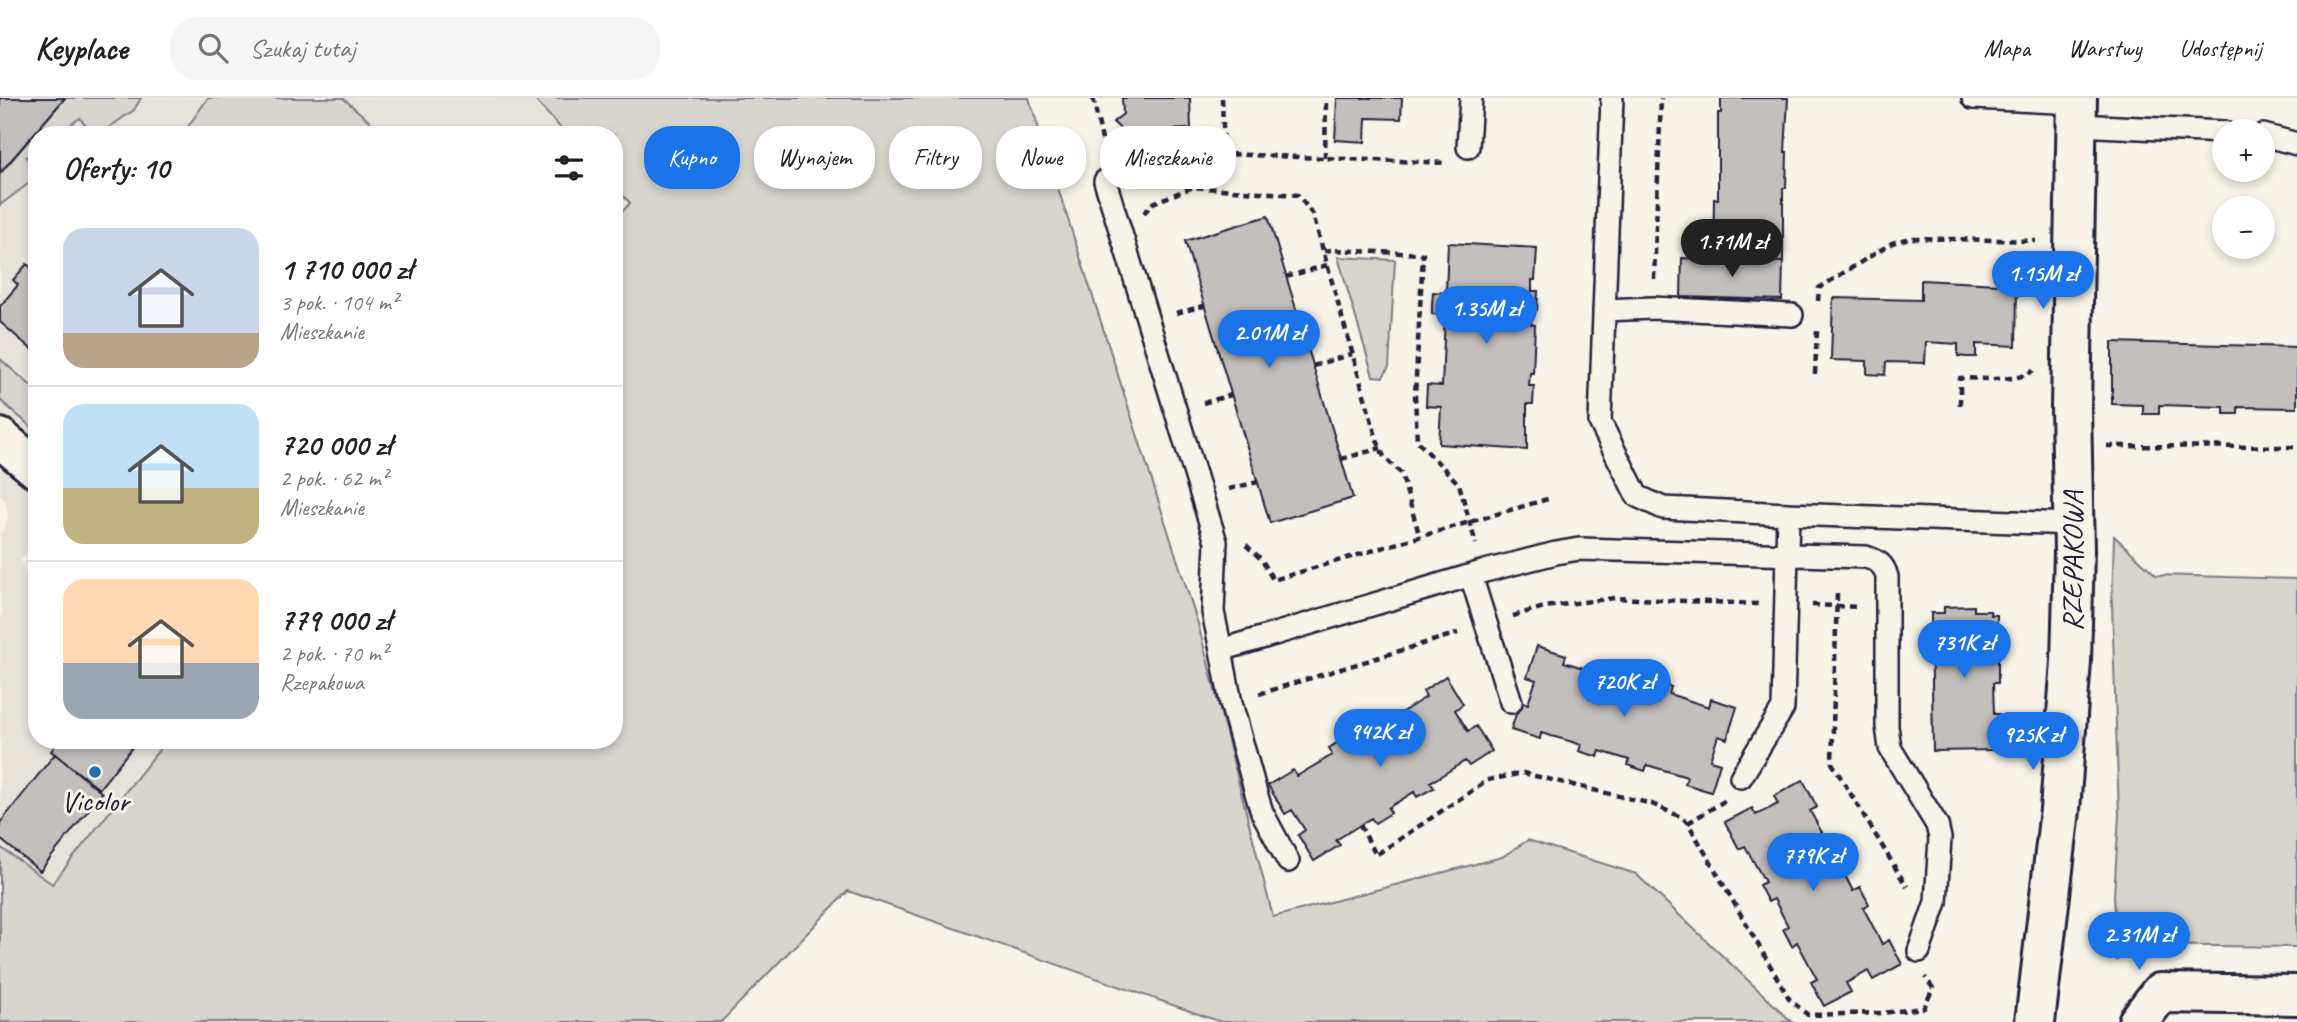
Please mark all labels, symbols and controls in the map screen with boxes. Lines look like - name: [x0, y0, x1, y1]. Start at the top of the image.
- search box: [170, 17, 660, 80]
- text: Keyplace: [35, 27, 128, 69]
- icon: search: [194, 29, 232, 67]
- text: Szukaj tutaj: [250, 32, 356, 65]
- text: Mapa: [1984, 33, 2030, 63]
- text: Warstwy: [2068, 33, 2141, 63]
- text: Udostępnij: [2179, 33, 2262, 63]
- map controls: [2212, 119, 2275, 259]
- button: +: [2212, 119, 2275, 182]
- chip: Kupno: [644, 126, 740, 189]
- chip: Wynajem: [754, 126, 875, 189]
- chip: Filtry: [889, 126, 982, 189]
- chip: Nowe: [996, 126, 1086, 189]
- chip: Mieszkanie: [1100, 126, 1236, 189]
- text: Oferty: 10: [63, 149, 169, 187]
- icon: filters: [550, 149, 588, 187]
- button: −: [2212, 196, 2275, 259]
- pin: 1.71M zł: [1660, 220, 1804, 279]
- text: 1.71M zł: [1697, 227, 1767, 256]
- text: 1 710 000 zł: [280, 250, 412, 288]
- pin: 1.15M zł: [1971, 252, 2115, 311]
- icon: home: [119, 256, 203, 340]
- text: 1.15M zł: [2008, 259, 2078, 288]
- pin: 1.35M zł: [1414, 286, 1558, 346]
- text: 3 pok. · 104 m²: [280, 288, 398, 317]
- text: 1.35M zł: [1451, 294, 1521, 323]
- pin: 2.01M zł: [1197, 310, 1341, 370]
- text: Mieszkanie: [280, 317, 364, 346]
- text: 2.01M zł: [1234, 318, 1304, 347]
- text: 720 000 zł: [280, 426, 392, 464]
- icon: home: [119, 432, 203, 516]
- text: 2 pok. · 62 m²: [280, 464, 388, 493]
- street label: RZEPAKOWA: [2053, 489, 2091, 631]
- text: Mieszkanie: [280, 493, 364, 522]
- text: 779 000 zł: [280, 601, 391, 639]
- icon: home: [119, 607, 203, 691]
- pin: 731K zł: [1899, 620, 2029, 680]
- text: 731K zł: [1934, 628, 1994, 657]
- text: 2 pok. · 70 m²: [280, 639, 388, 668]
- pin: 720K zł: [1559, 660, 1689, 719]
- text: 720K zł: [1594, 667, 1654, 696]
- text: Rzepakowa: [280, 668, 364, 697]
- pin: 942K zł: [1315, 710, 1445, 769]
- pin: 925K zł: [1968, 712, 2098, 772]
- text: 942K zł: [1350, 717, 1410, 746]
- text: 925K zł: [2003, 720, 2063, 749]
- marker: Vicolor: [87, 764, 103, 780]
- place label: Vicolor: [61, 782, 131, 820]
- pin: 779K zł: [1748, 834, 1878, 893]
- text: 779K zł: [1783, 841, 1843, 870]
- pin: 2.31M zł: [2067, 912, 2211, 972]
- text: 2.31M zł: [2104, 920, 2174, 949]

